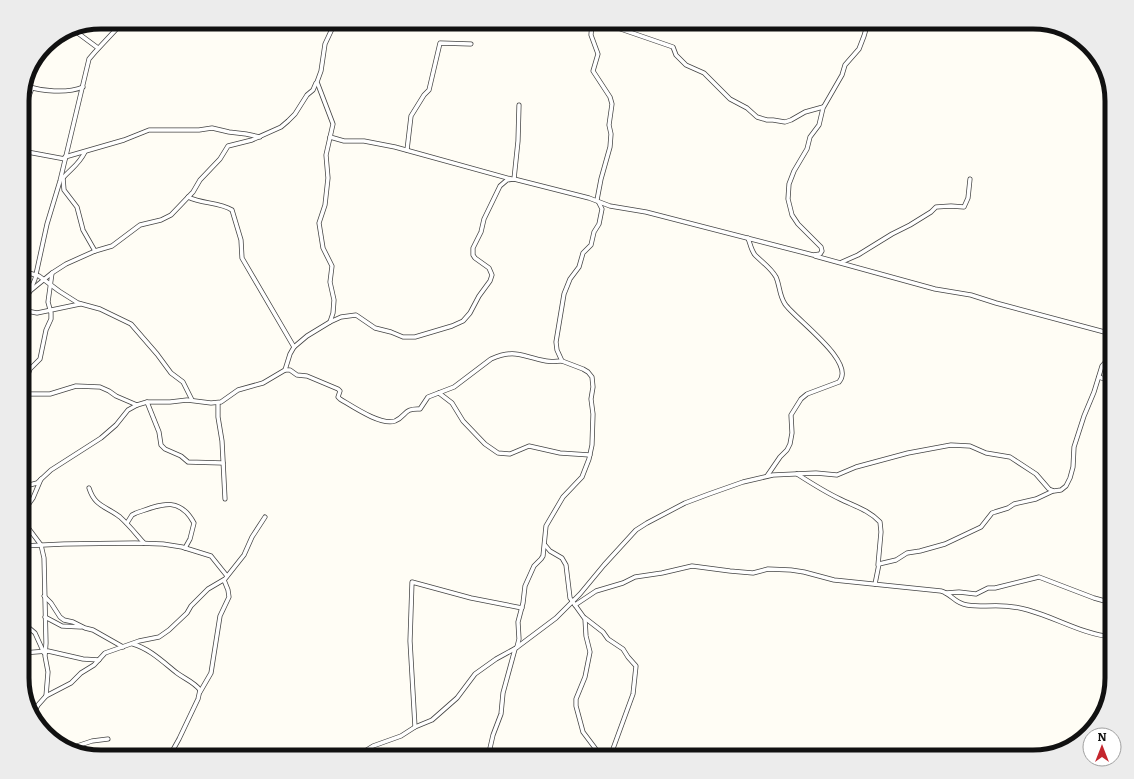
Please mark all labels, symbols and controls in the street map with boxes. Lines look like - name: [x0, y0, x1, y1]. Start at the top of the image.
- north arrow: [1082, 727, 1122, 767]
- text: N: [1097, 728, 1107, 744]

